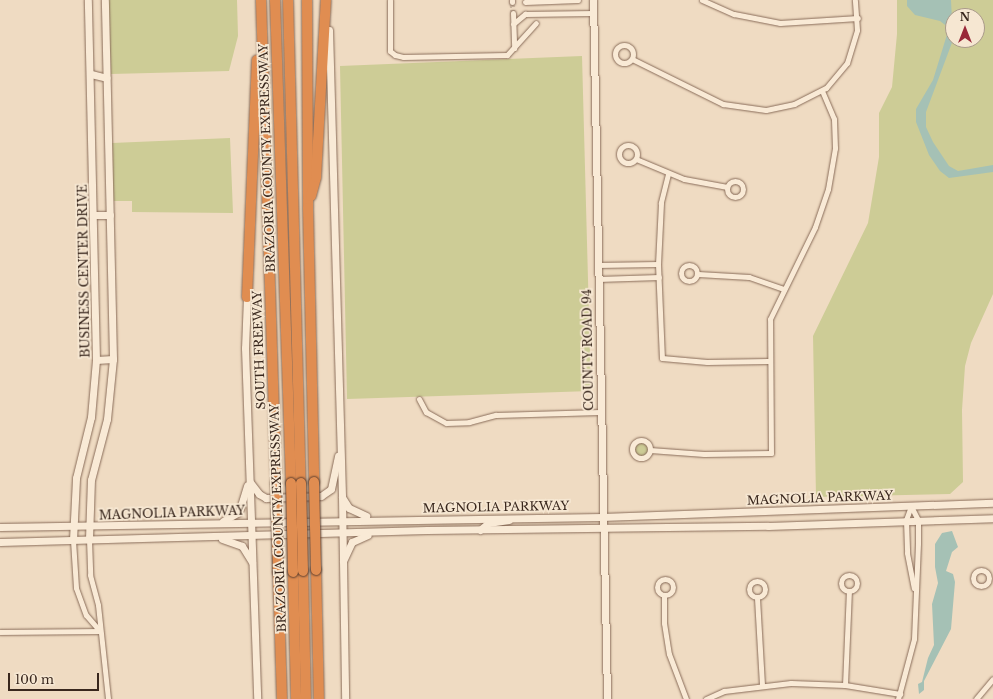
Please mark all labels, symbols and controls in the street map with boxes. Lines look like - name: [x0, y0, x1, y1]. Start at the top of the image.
- north arrow: [945, 8, 985, 48]
- text: N: [960, 10, 970, 24]
- street label: BRAZORIA COUNTY EXPRESSWAY: [256, 43, 278, 273]
- street label: BUSINESS CENTER DRIVE: [75, 184, 93, 358]
- street label: COUNTY ROAD 94: [580, 289, 596, 411]
- street label: SOUTH FREEWAY: [250, 290, 268, 410]
- street label: BRAZORIA COUNTY EXPRESSWAY: [267, 403, 289, 633]
- street label: MAGNOLIA PARKWAY: [746, 488, 894, 508]
- street label: MAGNOLIA PARKWAY: [422, 499, 570, 515]
- street label: MAGNOLIA PARKWAY: [98, 503, 246, 523]
- scale bar: [10, 665, 101, 691]
- text: 100 m: [15, 672, 54, 687]

